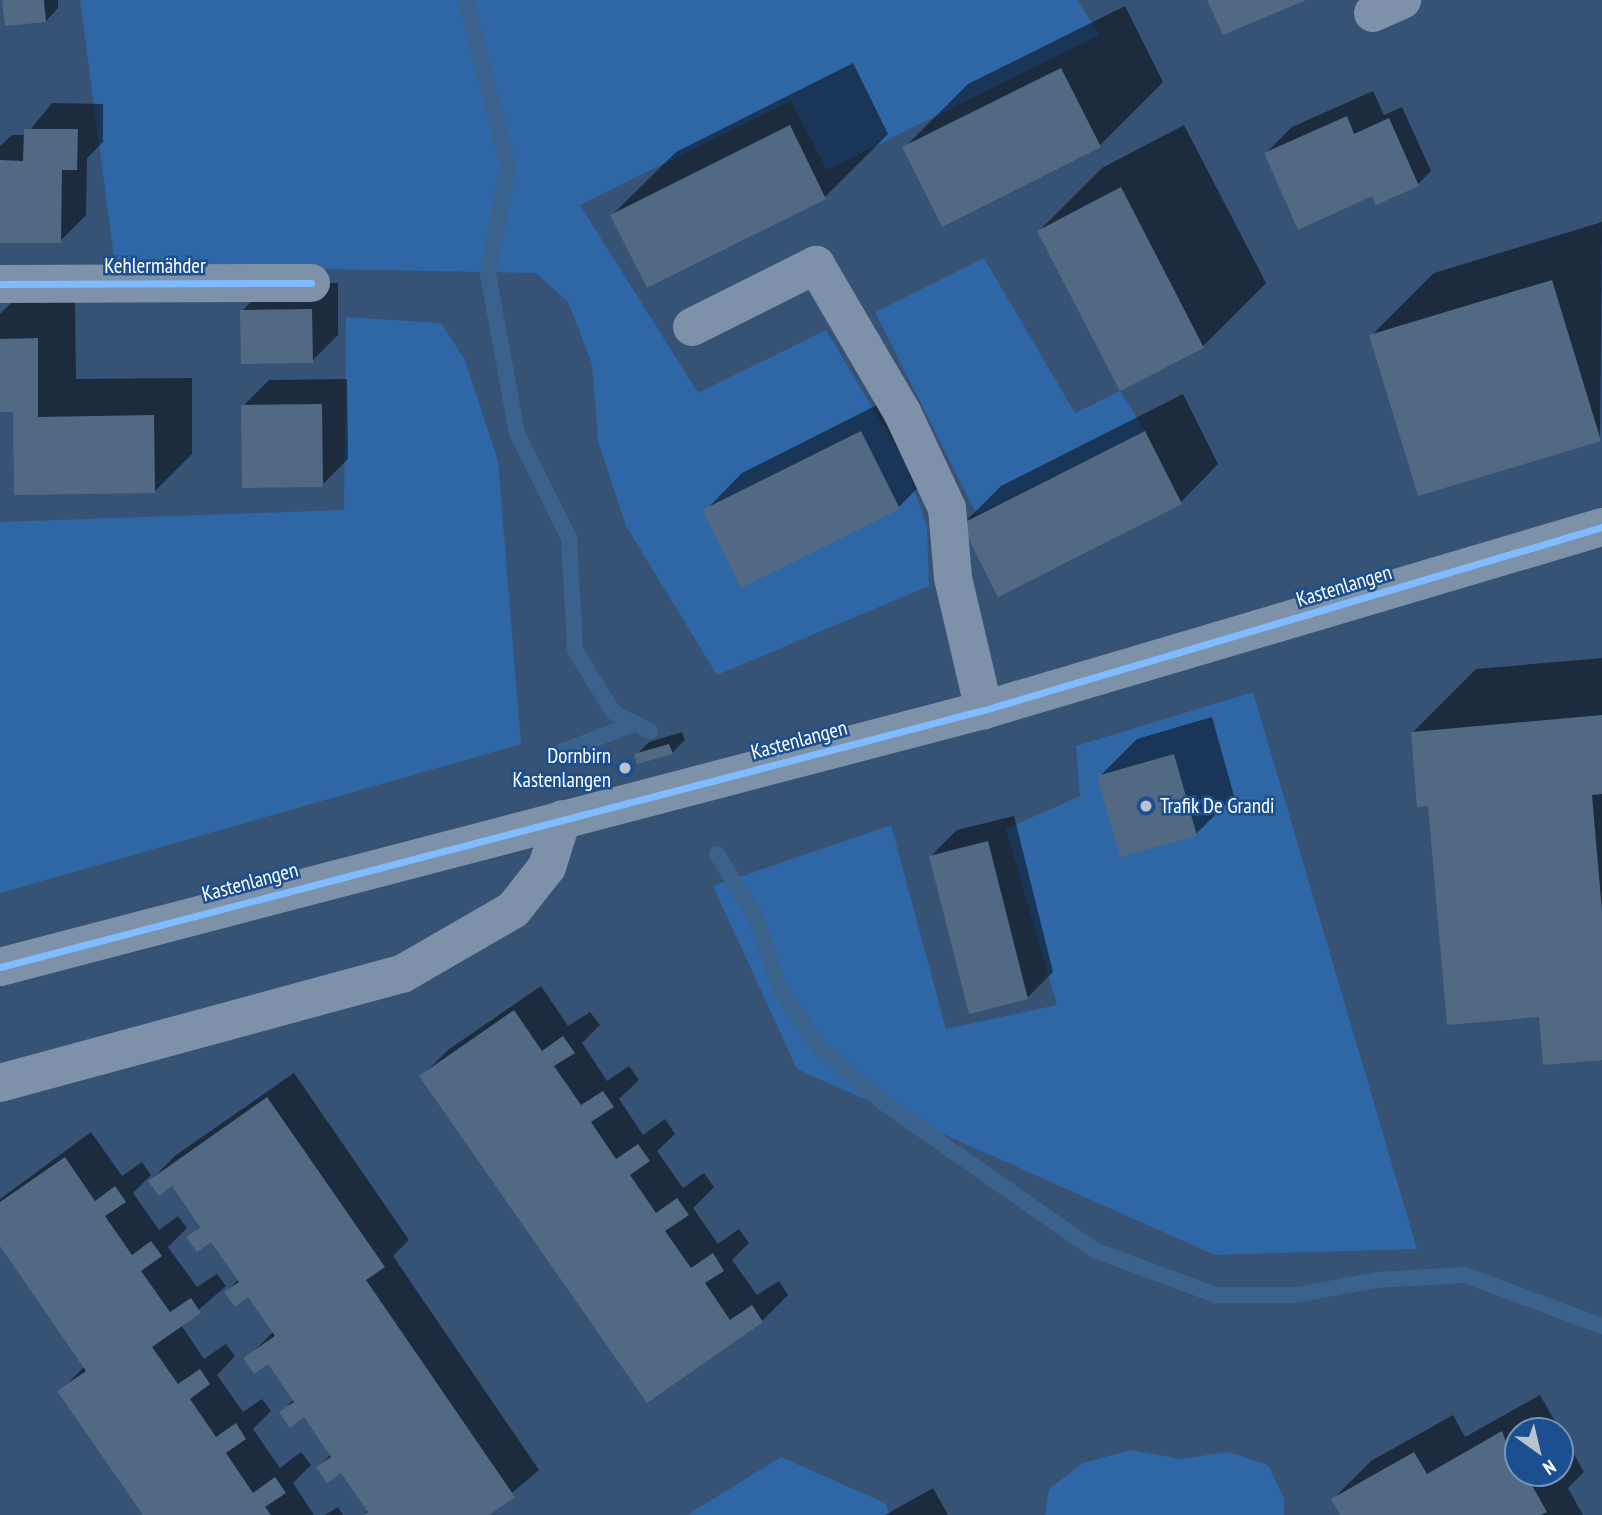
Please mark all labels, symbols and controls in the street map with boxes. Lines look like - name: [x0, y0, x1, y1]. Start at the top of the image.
- street label: Kehlermähder: [104, 253, 206, 279]
- street label: Kastenlangen: [1293, 560, 1395, 612]
- street label: Kastenlangen: [748, 715, 850, 765]
- place label: Dornbirn Kastenlangen: [513, 743, 611, 793]
- marker: Dornbirn Kastenlangen: [617, 760, 633, 776]
- place label: Trafik De Grandi: [1160, 793, 1275, 819]
- marker: Trafik De Grandi: [1138, 798, 1154, 814]
- street label: Kastenlangen: [199, 857, 301, 907]
- north arrow: [1504, 1417, 1574, 1487]
- text: N: [1539, 1455, 1561, 1481]

